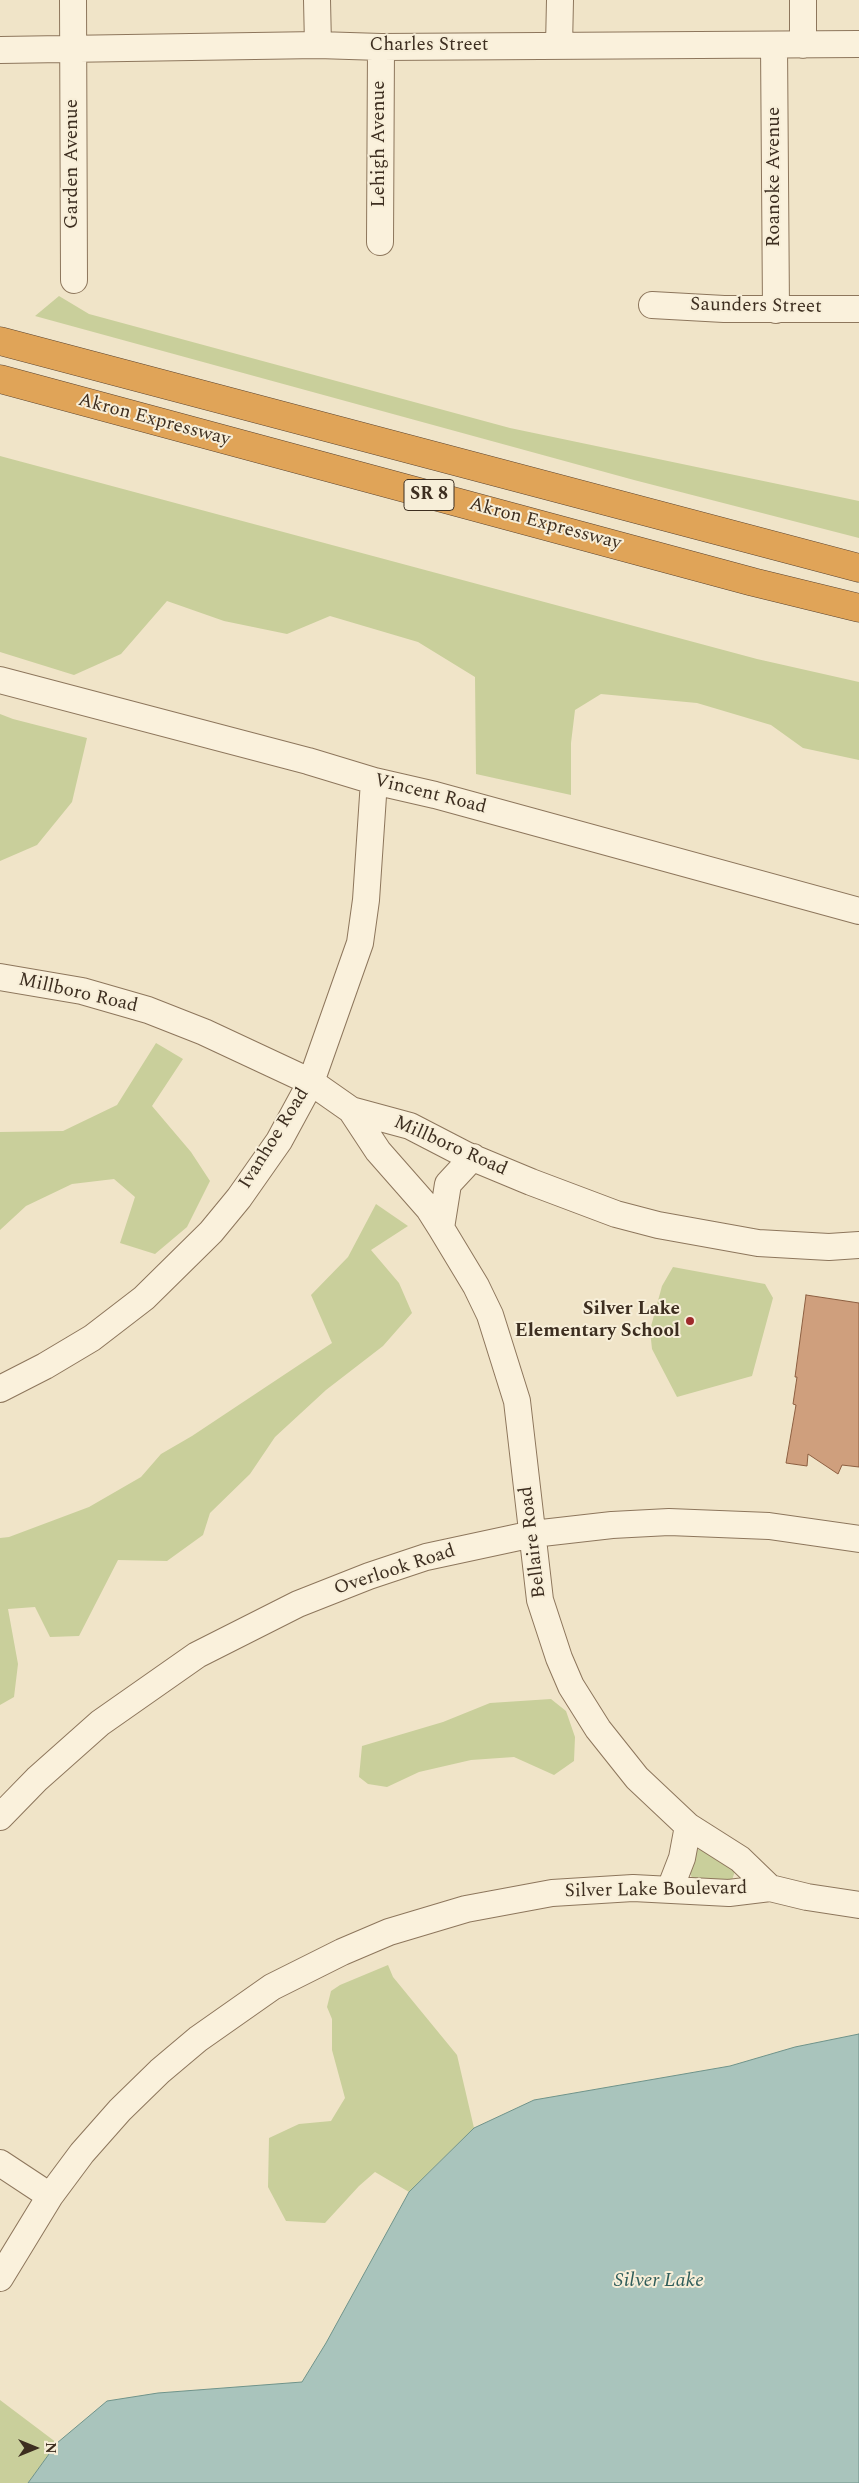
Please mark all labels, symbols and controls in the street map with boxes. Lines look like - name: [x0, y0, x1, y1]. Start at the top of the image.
- street label: Charles Street: [369, 35, 489, 57]
- street label: Lehigh Avenue: [369, 81, 391, 207]
- street label: Garden Avenue: [62, 99, 84, 229]
- street label: Roanoke Avenue: [764, 107, 786, 247]
- street label: Saunders Street: [690, 294, 822, 320]
- street label: Akron Expressway: [75, 390, 233, 452]
- road number: SR 8: [404, 480, 454, 510]
- street label: Akron Expressway: [466, 494, 624, 556]
- street label: Vincent Road: [372, 770, 488, 820]
- street label: Millboro Road: [16, 969, 140, 1019]
- street label: Ivanhoe Road: [235, 1084, 315, 1194]
- street label: Millboro Road: [390, 1112, 510, 1182]
- place label: Silver Lake Elementary School: [515, 1299, 680, 1343]
- marker: Silver Lake Elementary School: [684, 1315, 696, 1327]
- street label: Bellaire Road: [516, 1485, 552, 1599]
- street label: Overlook Road: [332, 1541, 458, 1601]
- street label: Silver Lake Boulevard: [565, 1878, 747, 1904]
- water label: Silver Lake: [614, 2270, 704, 2294]
- north arrow: [10, 2423, 60, 2473]
- text: N: [40, 2442, 61, 2454]

